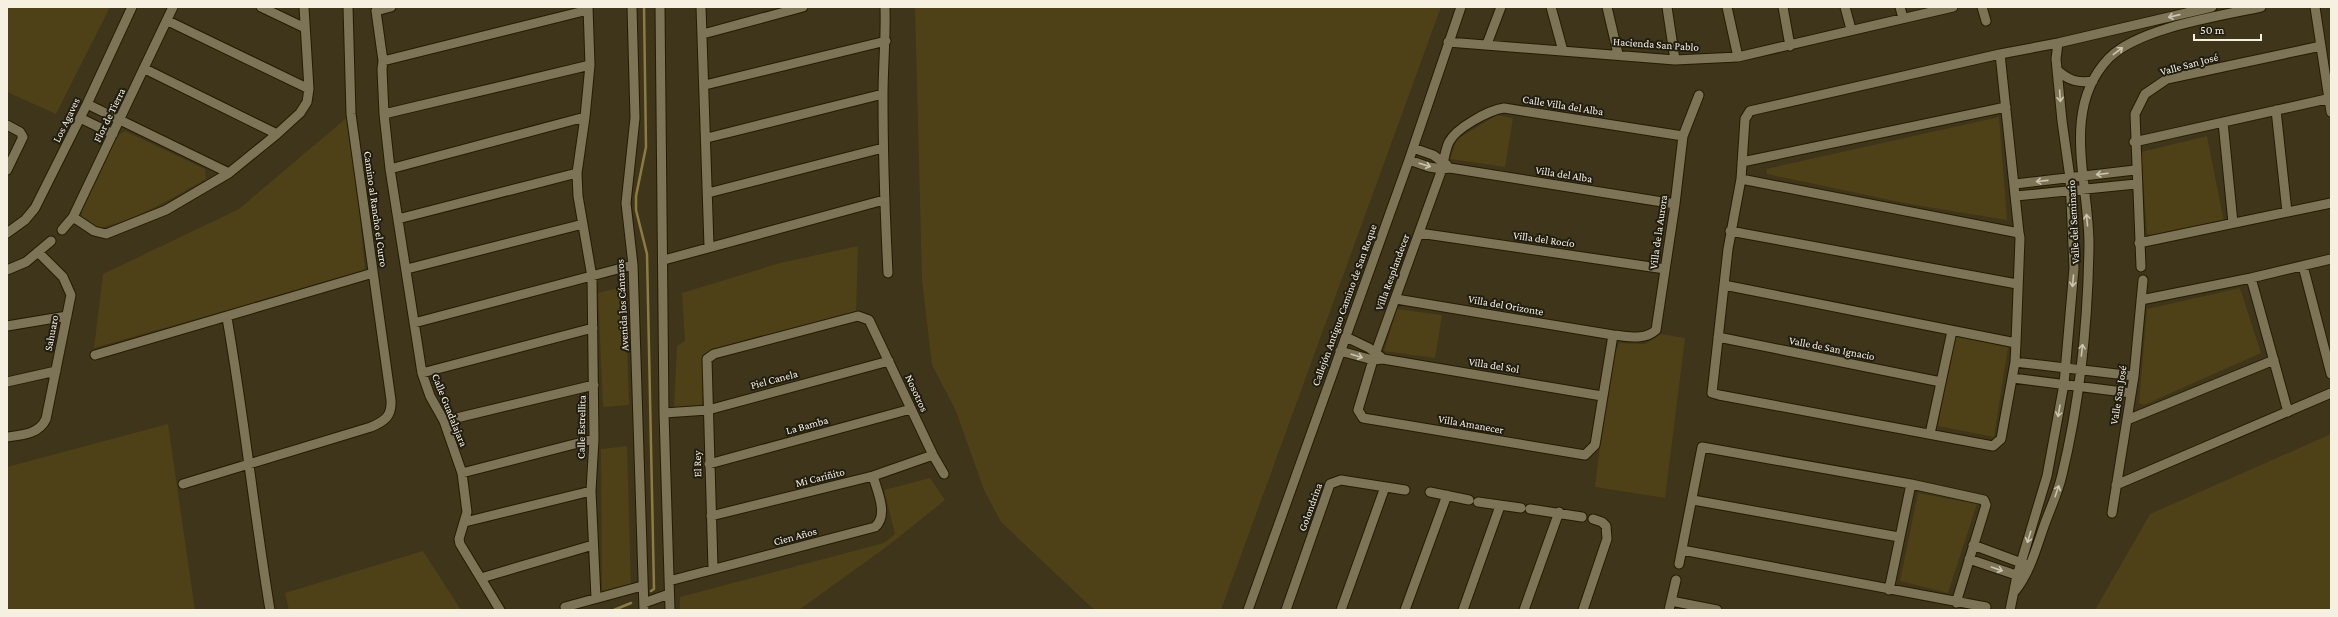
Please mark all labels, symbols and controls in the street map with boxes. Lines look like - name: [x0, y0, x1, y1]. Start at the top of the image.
- one-way arrow: [2168, 12, 2181, 20]
- scale bar: [2194, 16, 2261, 42]
- text: 50 m: [2200, 23, 2225, 37]
- street label: Hacienda San Pablo: [1613, 35, 1700, 53]
- one-way arrow: [2112, 47, 2123, 56]
- street label: Valle San José: [2159, 50, 2220, 78]
- street label: Flor de Tierra: [91, 86, 127, 144]
- one-way arrow: [2056, 89, 2063, 102]
- street label: Calle Villa del Alba: [1522, 93, 1604, 117]
- street label: Los Agaves: [50, 96, 83, 145]
- street label: Camino al Rancho el Curro: [362, 150, 390, 268]
- one-way arrow: [1419, 162, 1432, 169]
- street label: Villa del Alba: [1535, 164, 1593, 184]
- one-way arrow: [2096, 170, 2109, 178]
- one-way arrow: [2036, 177, 2049, 185]
- street label: Valle del Seminario: [2065, 179, 2081, 264]
- street label: Villa de la Aurora: [1647, 194, 1669, 270]
- one-way arrow: [2083, 214, 2090, 227]
- street label: Callejón Antiguo Camino de San Roque: [1309, 222, 1380, 388]
- street label: Villa del Rocío: [1513, 229, 1576, 249]
- street label: Villa Resplandecer: [1373, 232, 1412, 312]
- street label: Avenida los Cántaros: [614, 259, 630, 351]
- one-way arrow: [2070, 274, 2077, 287]
- street label: Villa del Orizonte: [1467, 292, 1545, 318]
- street label: Sahuaro: [42, 314, 60, 352]
- street label: Valle de San Ignacio: [1788, 334, 1876, 363]
- one-way arrow: [2078, 344, 2086, 357]
- one-way arrow: [1350, 353, 1363, 360]
- street label: Villa del Sol: [1468, 355, 1520, 375]
- street label: Valle San José: [2107, 364, 2130, 426]
- street label: Piel Canela: [749, 367, 799, 391]
- street label: Calle Guadalajara: [429, 372, 470, 449]
- street label: Nosotros: [903, 373, 931, 413]
- street label: Calle Estrellita: [574, 395, 588, 459]
- one-way arrow: [2055, 404, 2063, 417]
- street label: Villa Amanecer: [1437, 412, 1505, 436]
- street label: La Bamba: [785, 414, 829, 436]
- street label: El Rey: [691, 450, 704, 477]
- street label: Mi Cariñito: [794, 465, 846, 489]
- street label: Golondrina: [1296, 481, 1324, 533]
- one-way arrow: [2053, 485, 2061, 497]
- street label: Cien Años: [772, 524, 818, 548]
- one-way arrow: [2025, 530, 2032, 543]
- one-way arrow: [1990, 565, 2002, 573]

